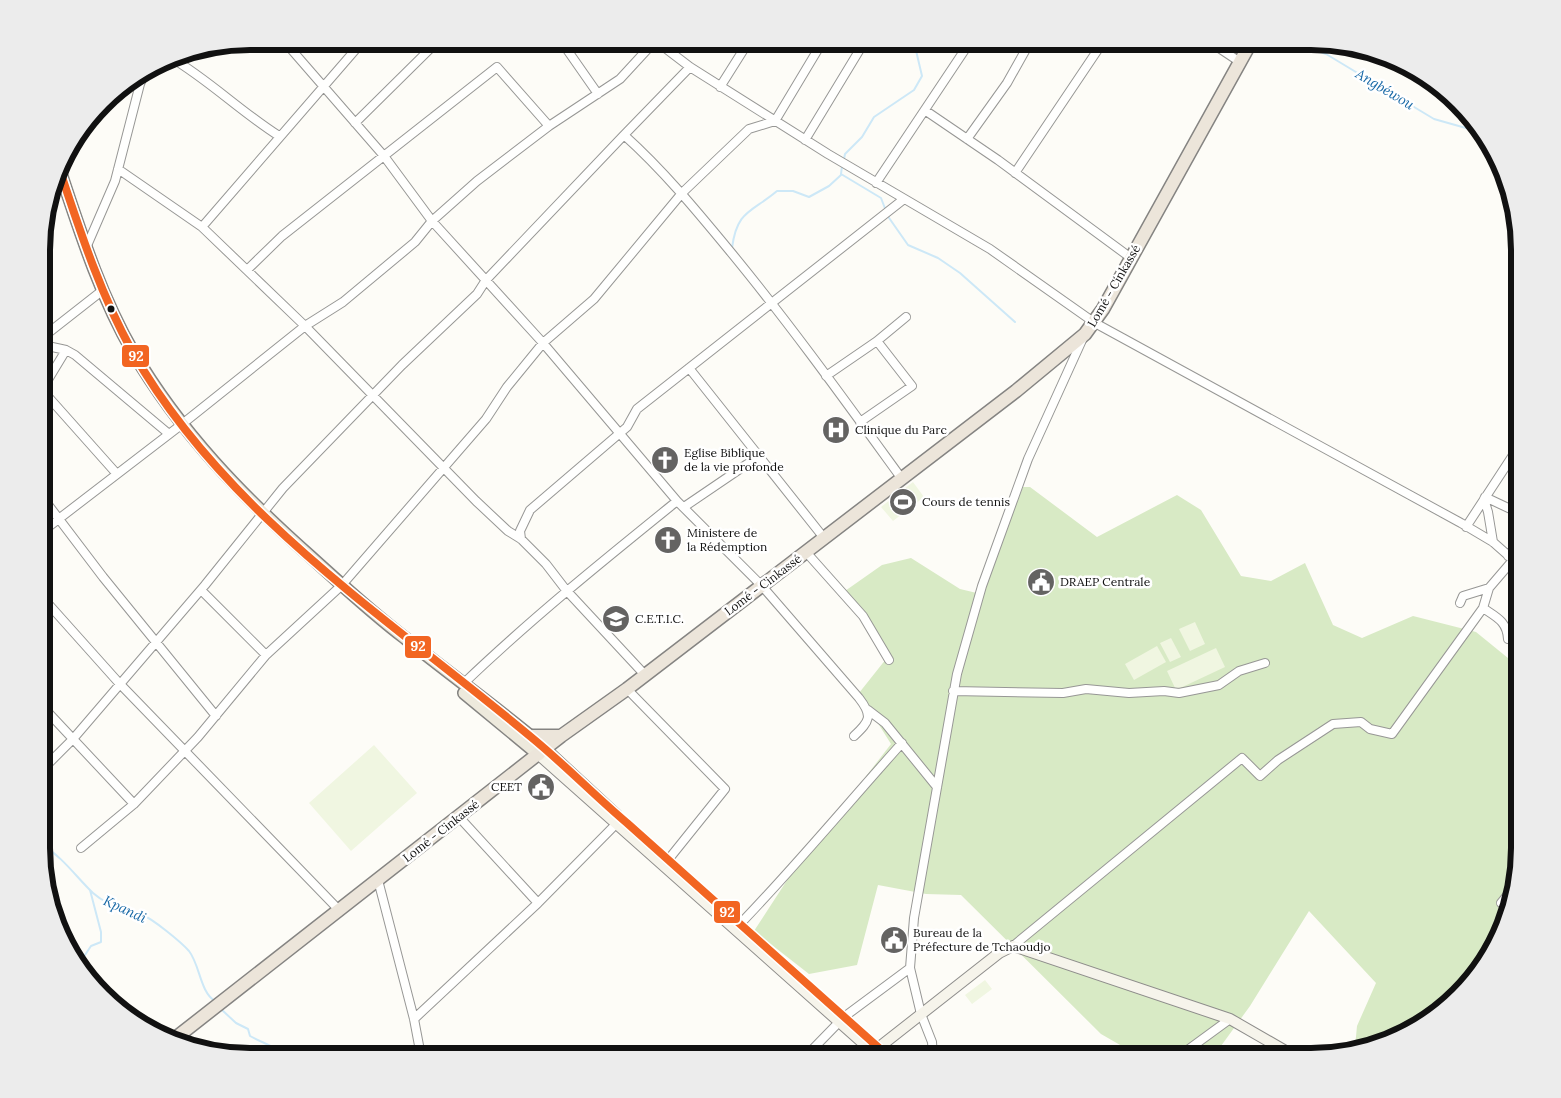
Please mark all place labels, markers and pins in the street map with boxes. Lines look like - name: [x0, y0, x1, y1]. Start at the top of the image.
- unlabelled marker: [106, 304, 116, 314]
- hospital icon: Clinique du Parc: [821, 415, 851, 445]
- place label: Clinique du Parc: [855, 422, 947, 437]
- church icon: Eglise Biblique de la vie profonde: [650, 445, 680, 475]
- place label: Eglise Biblique de la vie profonde: [684, 445, 784, 474]
- sports icon: Cours de tennis: [888, 487, 918, 517]
- place label: Cours de tennis: [922, 494, 1010, 509]
- church icon: Ministere de la Rédemption: [653, 525, 683, 555]
- place label: Ministere de la Rédemption: [687, 525, 767, 554]
- public building icon: DRAEP Centrale: [1026, 567, 1056, 597]
- place label: DRAEP Centrale: [1060, 574, 1151, 589]
- school or university icon: C.E.T.I.C.: [601, 604, 631, 634]
- place label: C.E.T.I.C.: [635, 611, 684, 626]
- public building icon: CEET: [526, 772, 556, 802]
- place label: CEET: [491, 779, 522, 794]
- public building icon: Bureau de la Préfecture de Tchaoudjo: [879, 925, 909, 955]
- place label: Bureau de la Préfecture de Tchaoudjo: [913, 925, 1050, 954]

